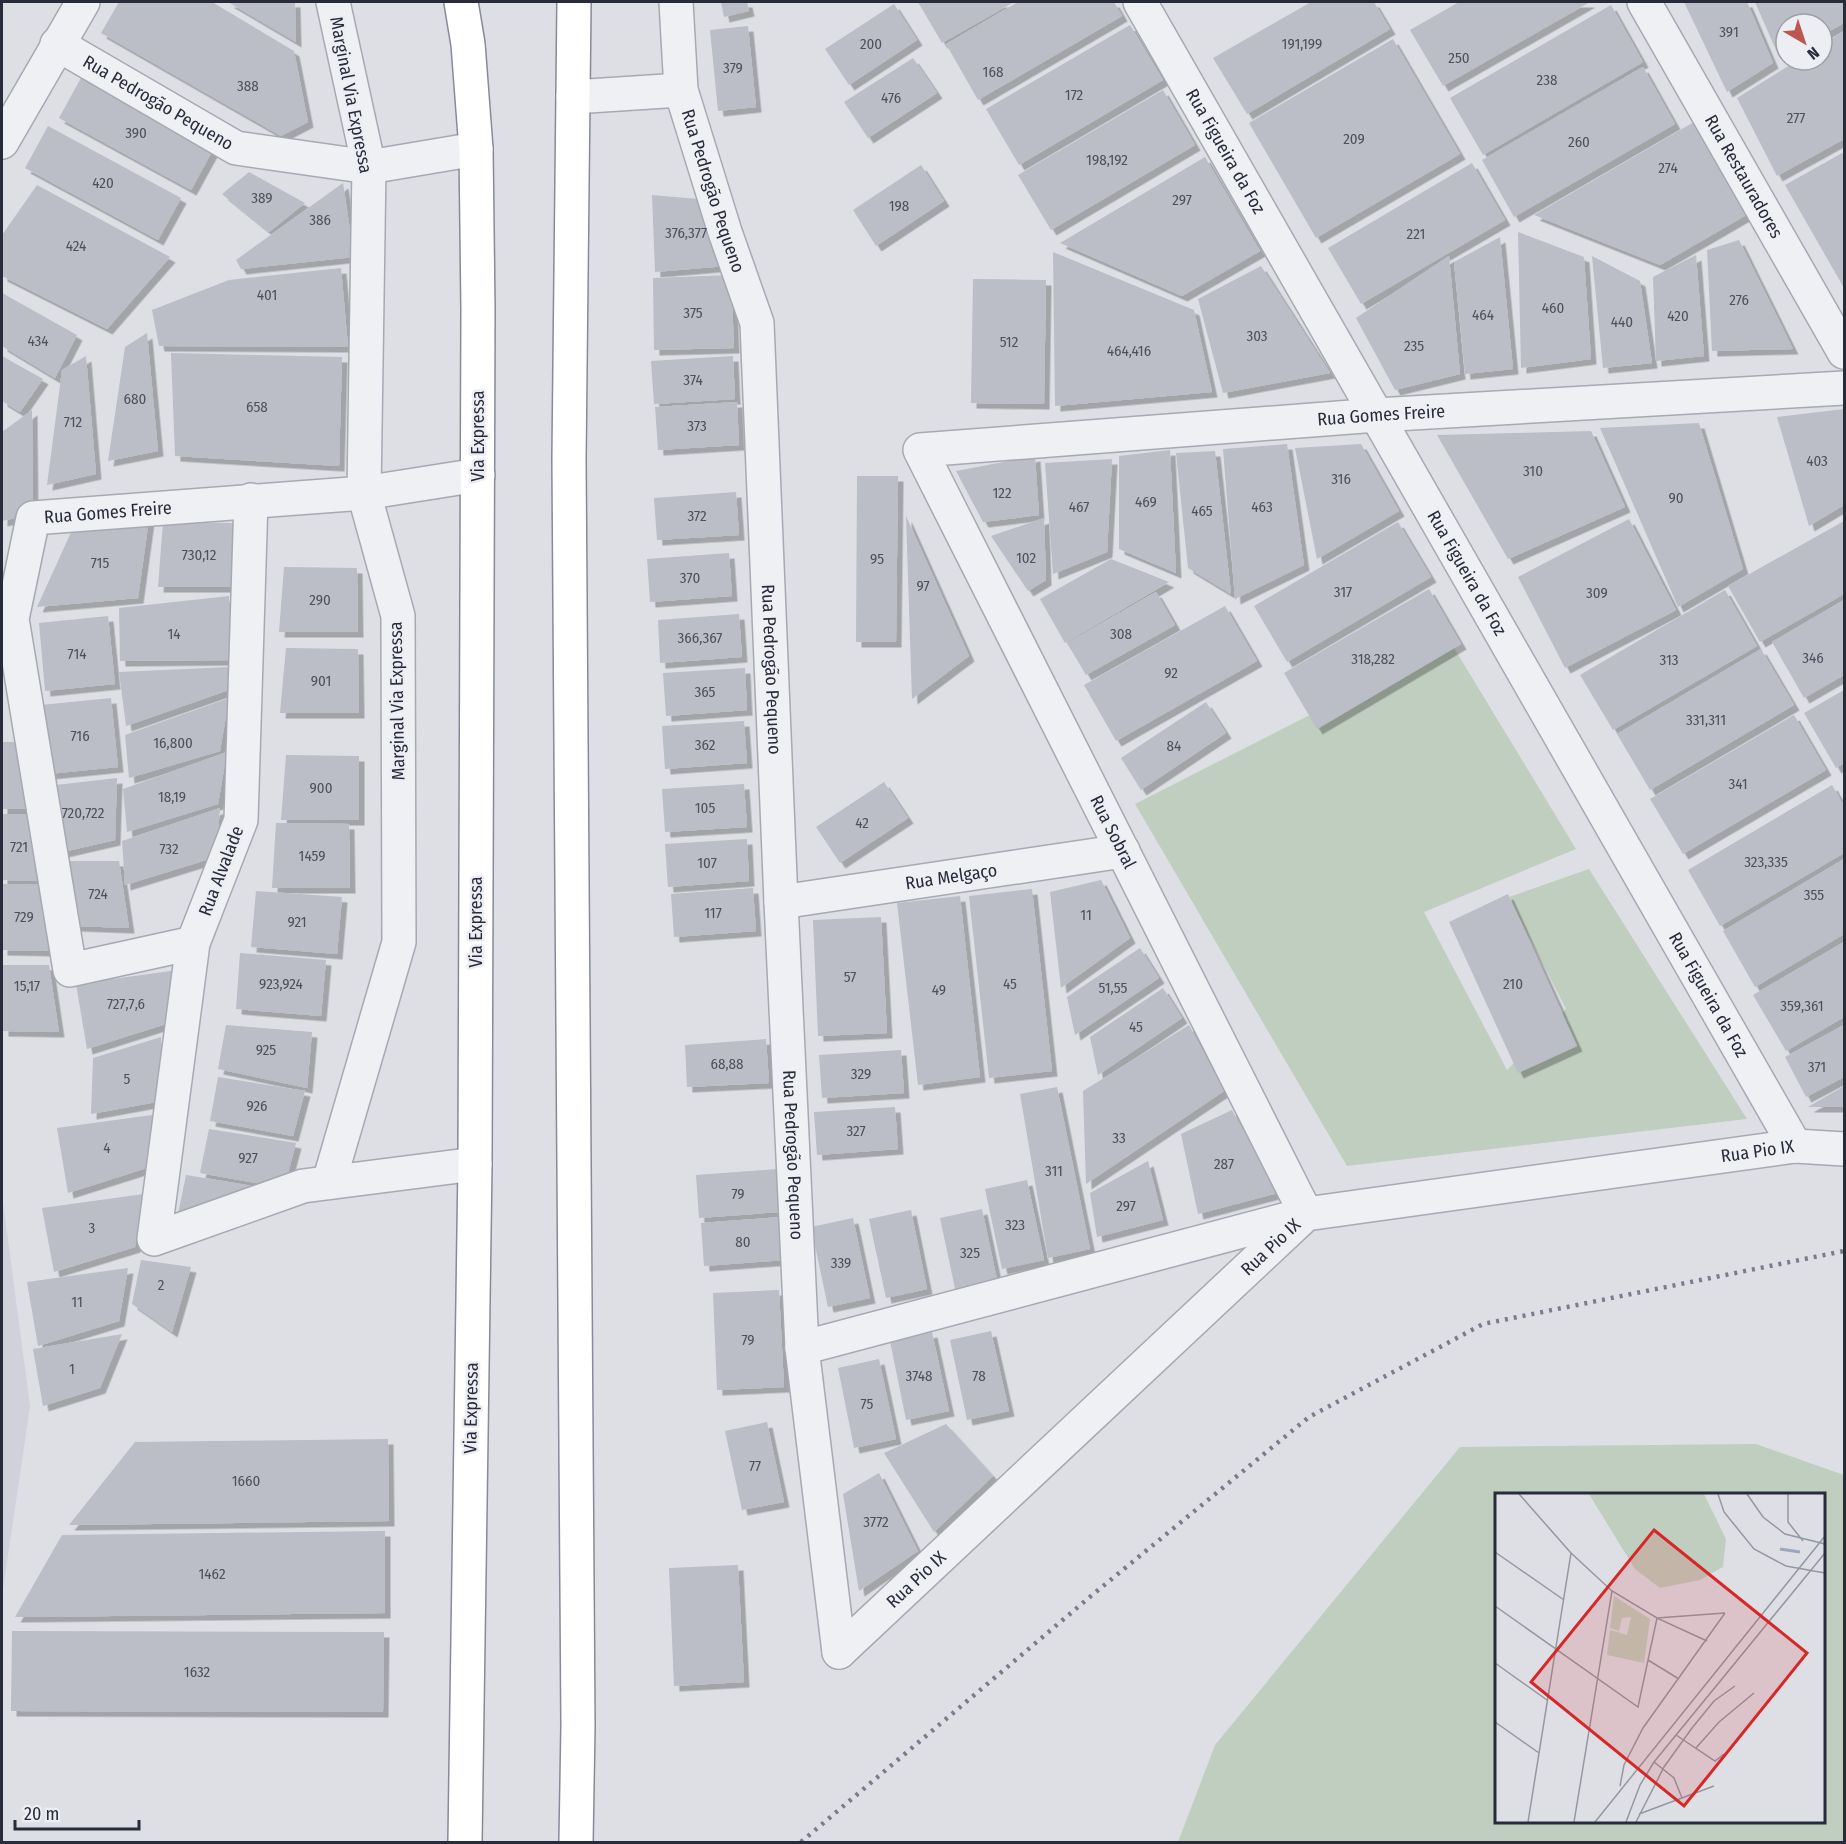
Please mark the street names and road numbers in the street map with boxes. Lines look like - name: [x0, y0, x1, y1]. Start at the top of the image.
- street label: Marginal Via Expressa: [325, 15, 377, 175]
- street label: Rua Pedrogão Pequeno: [79, 50, 237, 155]
- street label: Rua Figueira da Foz: [1181, 85, 1270, 218]
- street label: Rua Pedrogão Pequeno: [677, 106, 749, 276]
- street label: Rua Restauradores: [1700, 111, 1788, 242]
- street label: Via Expressa: [467, 390, 489, 482]
- street label: Rua Gomes Freire: [1317, 400, 1446, 431]
- street label: Rua Gomes Freire: [43, 497, 173, 528]
- street label: Rua Figueira da Foz: [1422, 507, 1511, 639]
- street label: Rua Pedrogão Pequeno: [757, 584, 786, 755]
- street label: Marginal Via Expressa: [385, 621, 409, 781]
- street label: Rua Sobral: [1085, 792, 1141, 873]
- street label: Rua Alvalade: [194, 823, 248, 919]
- street label: Rua Melgaço: [904, 859, 999, 894]
- street label: Via Expressa: [465, 876, 487, 968]
- street label: Rua Figueira da Foz: [1664, 928, 1753, 1061]
- street label: Rua Pedrogão Pequeno: [778, 1069, 808, 1241]
- street label: Rua Pio IX: [1719, 1135, 1796, 1167]
- street label: Rua Pio IX: [1236, 1214, 1305, 1280]
- street label: Via Expressa: [459, 1362, 483, 1454]
- street label: Rua Pio IX: [882, 1546, 951, 1613]

